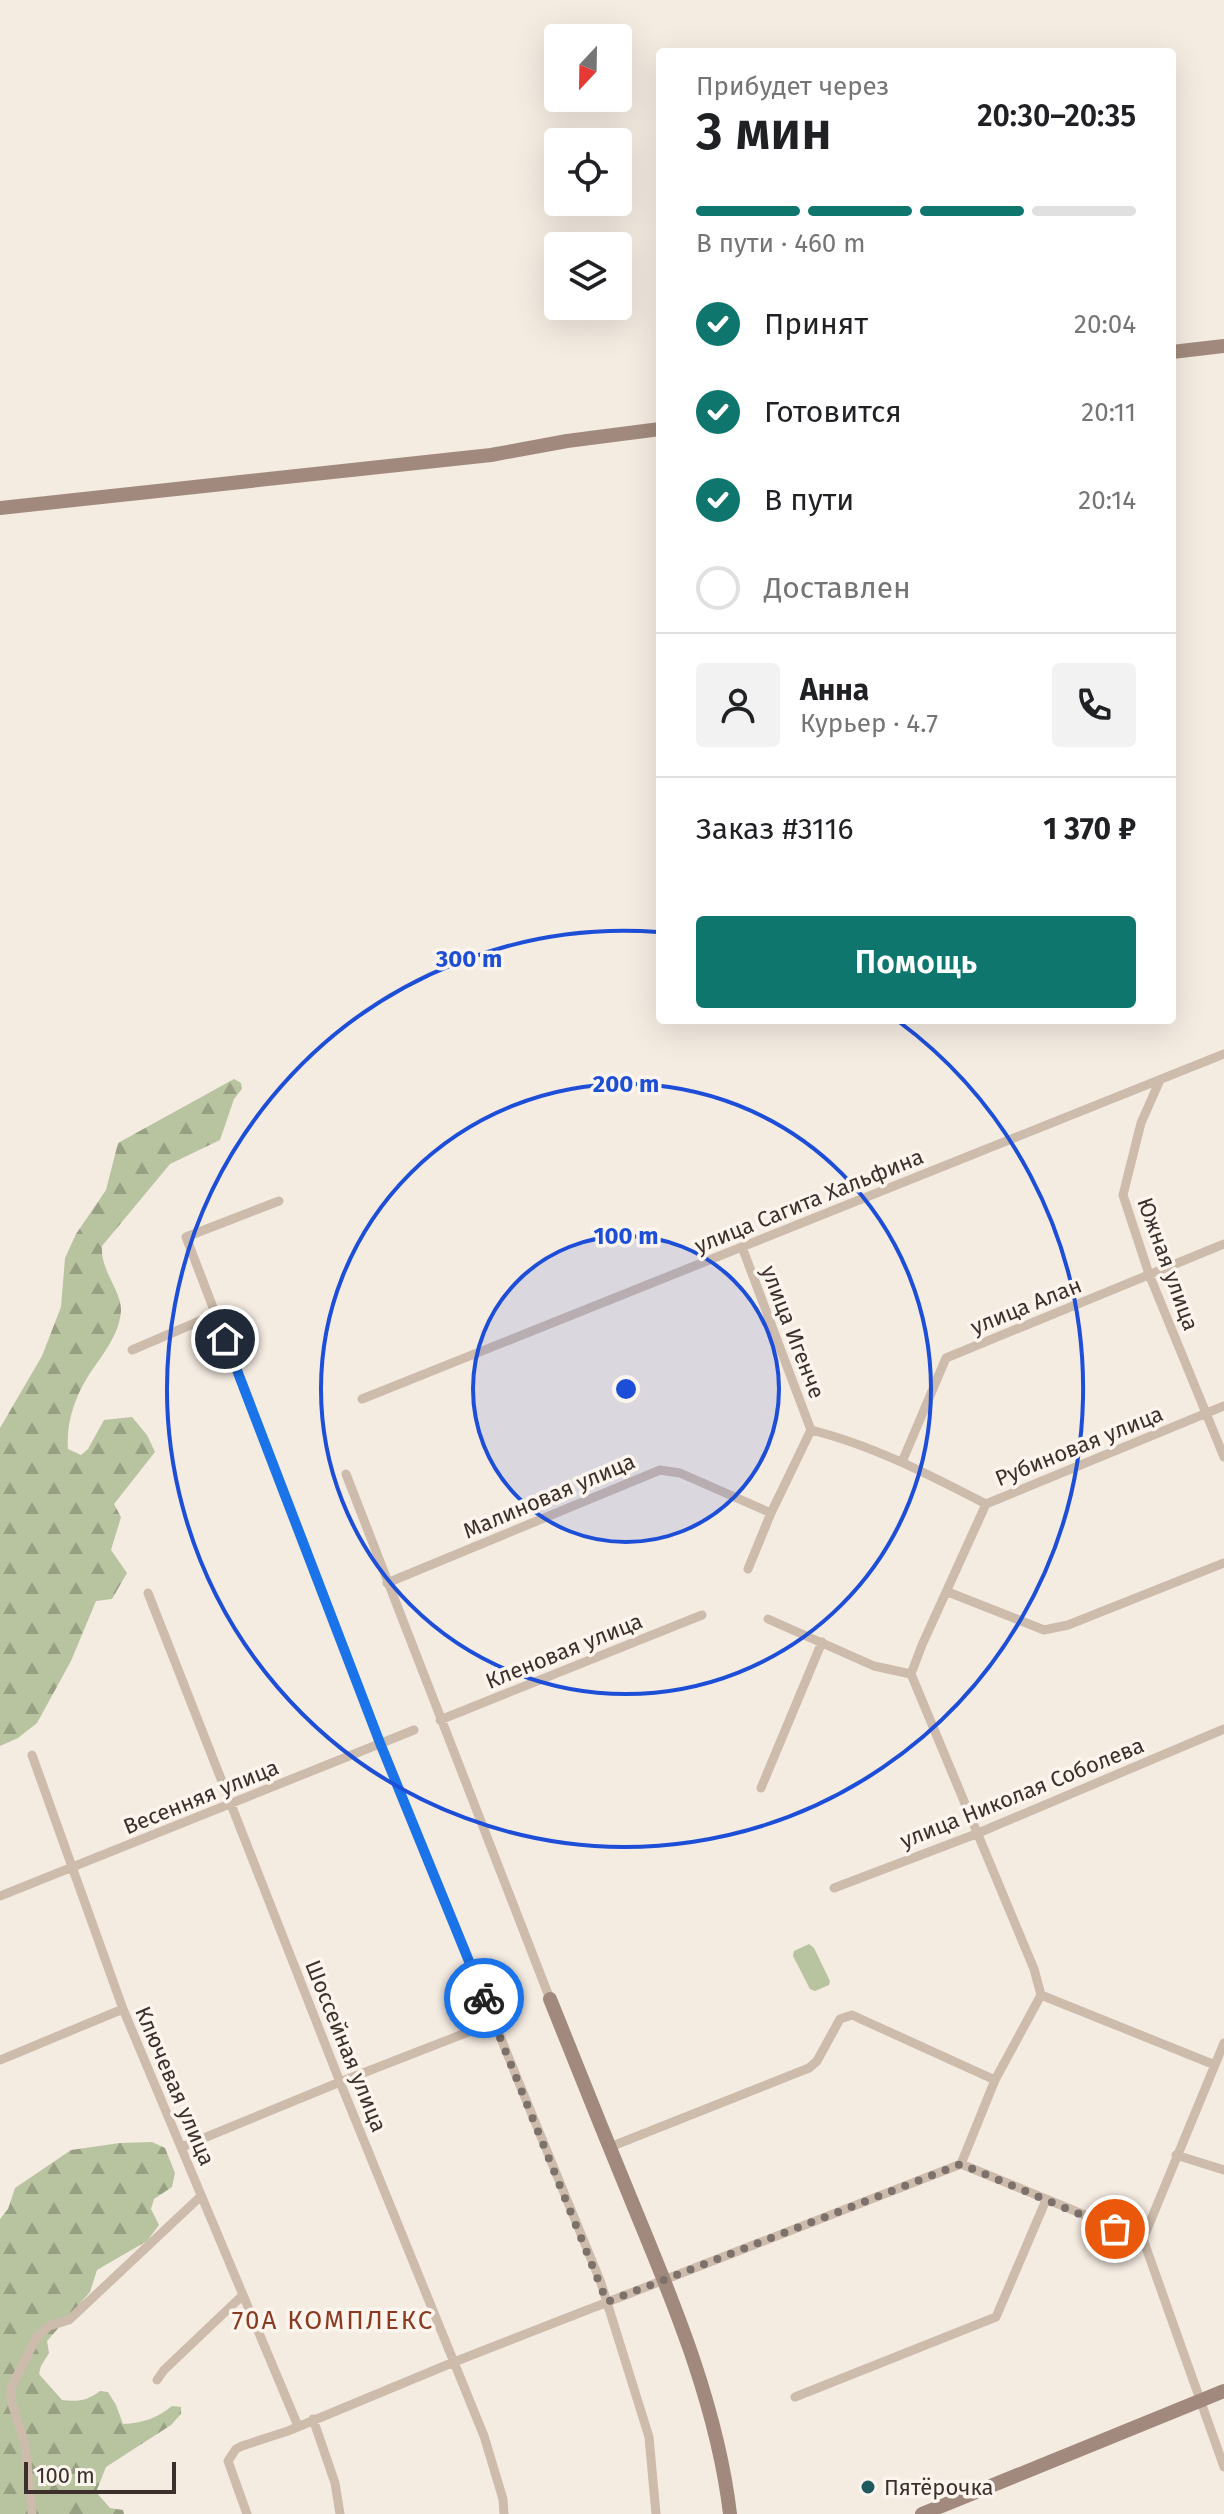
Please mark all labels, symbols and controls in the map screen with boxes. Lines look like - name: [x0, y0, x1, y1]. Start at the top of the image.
- north arrow: [544, 24, 632, 112]
- map controls: [544, 24, 632, 320]
- text: Прибудет через: [696, 71, 889, 102]
- text: 20:30–20:35: [977, 98, 1136, 134]
- text: 3 мин: [696, 100, 832, 163]
- button: locate: [544, 128, 632, 216]
- text: В пути · 460 m: [696, 228, 866, 259]
- button: layers: [544, 232, 632, 320]
- icon: check: [696, 302, 740, 346]
- text: Принят: [764, 306, 868, 342]
- text: 20:04: [1074, 309, 1136, 340]
- icon: check: [696, 390, 740, 434]
- text: Готовится: [764, 394, 902, 430]
- text: 20:11: [1081, 397, 1136, 428]
- icon: check: [696, 478, 740, 522]
- text: В пути: [764, 482, 854, 518]
- text: 20:14: [1078, 485, 1136, 516]
- text: Доставлен: [764, 570, 911, 606]
- button: person: [696, 663, 780, 747]
- button: phone: [1052, 663, 1136, 747]
- text: Анна: [800, 672, 869, 708]
- text: Курьер · 4.7: [800, 708, 938, 739]
- text: Заказ #3116: [696, 811, 853, 847]
- text: 1 370 ₽: [1043, 811, 1136, 847]
- button: Помощь: [696, 916, 1136, 1008]
- text: 300 m: [435, 945, 502, 973]
- text: 200 m: [593, 1070, 659, 1098]
- street label: улица Сагита Хальфина: [691, 1143, 927, 1259]
- street label: Южная улица: [1131, 1194, 1205, 1334]
- text: 100 m: [593, 1222, 659, 1250]
- street label: улица Игенче: [755, 1262, 831, 1402]
- street label: улица Алан: [967, 1271, 1085, 1341]
- pin: [191, 1305, 259, 1373]
- icon: home: [203, 1317, 247, 1361]
- centre of rings: [612, 1375, 640, 1403]
- street label: Рубиновая улица: [991, 1400, 1167, 1492]
- street label: Малиновая улица: [459, 1448, 639, 1544]
- street label: Кленовая улица: [482, 1607, 646, 1695]
- street label: улица Николая Соболева: [896, 1732, 1148, 1854]
- street label: Весенняя улица: [120, 1754, 282, 1840]
- street label: Шоссейная улица: [299, 1956, 393, 2136]
- courier: [444, 1958, 524, 2038]
- icon: bike: [462, 1976, 506, 2020]
- street label: Ключевая улица: [129, 2002, 221, 2170]
- pin: [1081, 2195, 1149, 2263]
- icon: bag: [1093, 2207, 1137, 2251]
- district label: 70А КОМПЛЕКС: [232, 2305, 434, 2336]
- scale bar: [24, 2458, 176, 2494]
- text: 100 m: [36, 2462, 95, 2489]
- place label: Пятёрочка: [884, 2474, 993, 2501]
- marker: Пятёрочка: [859, 2478, 877, 2496]

